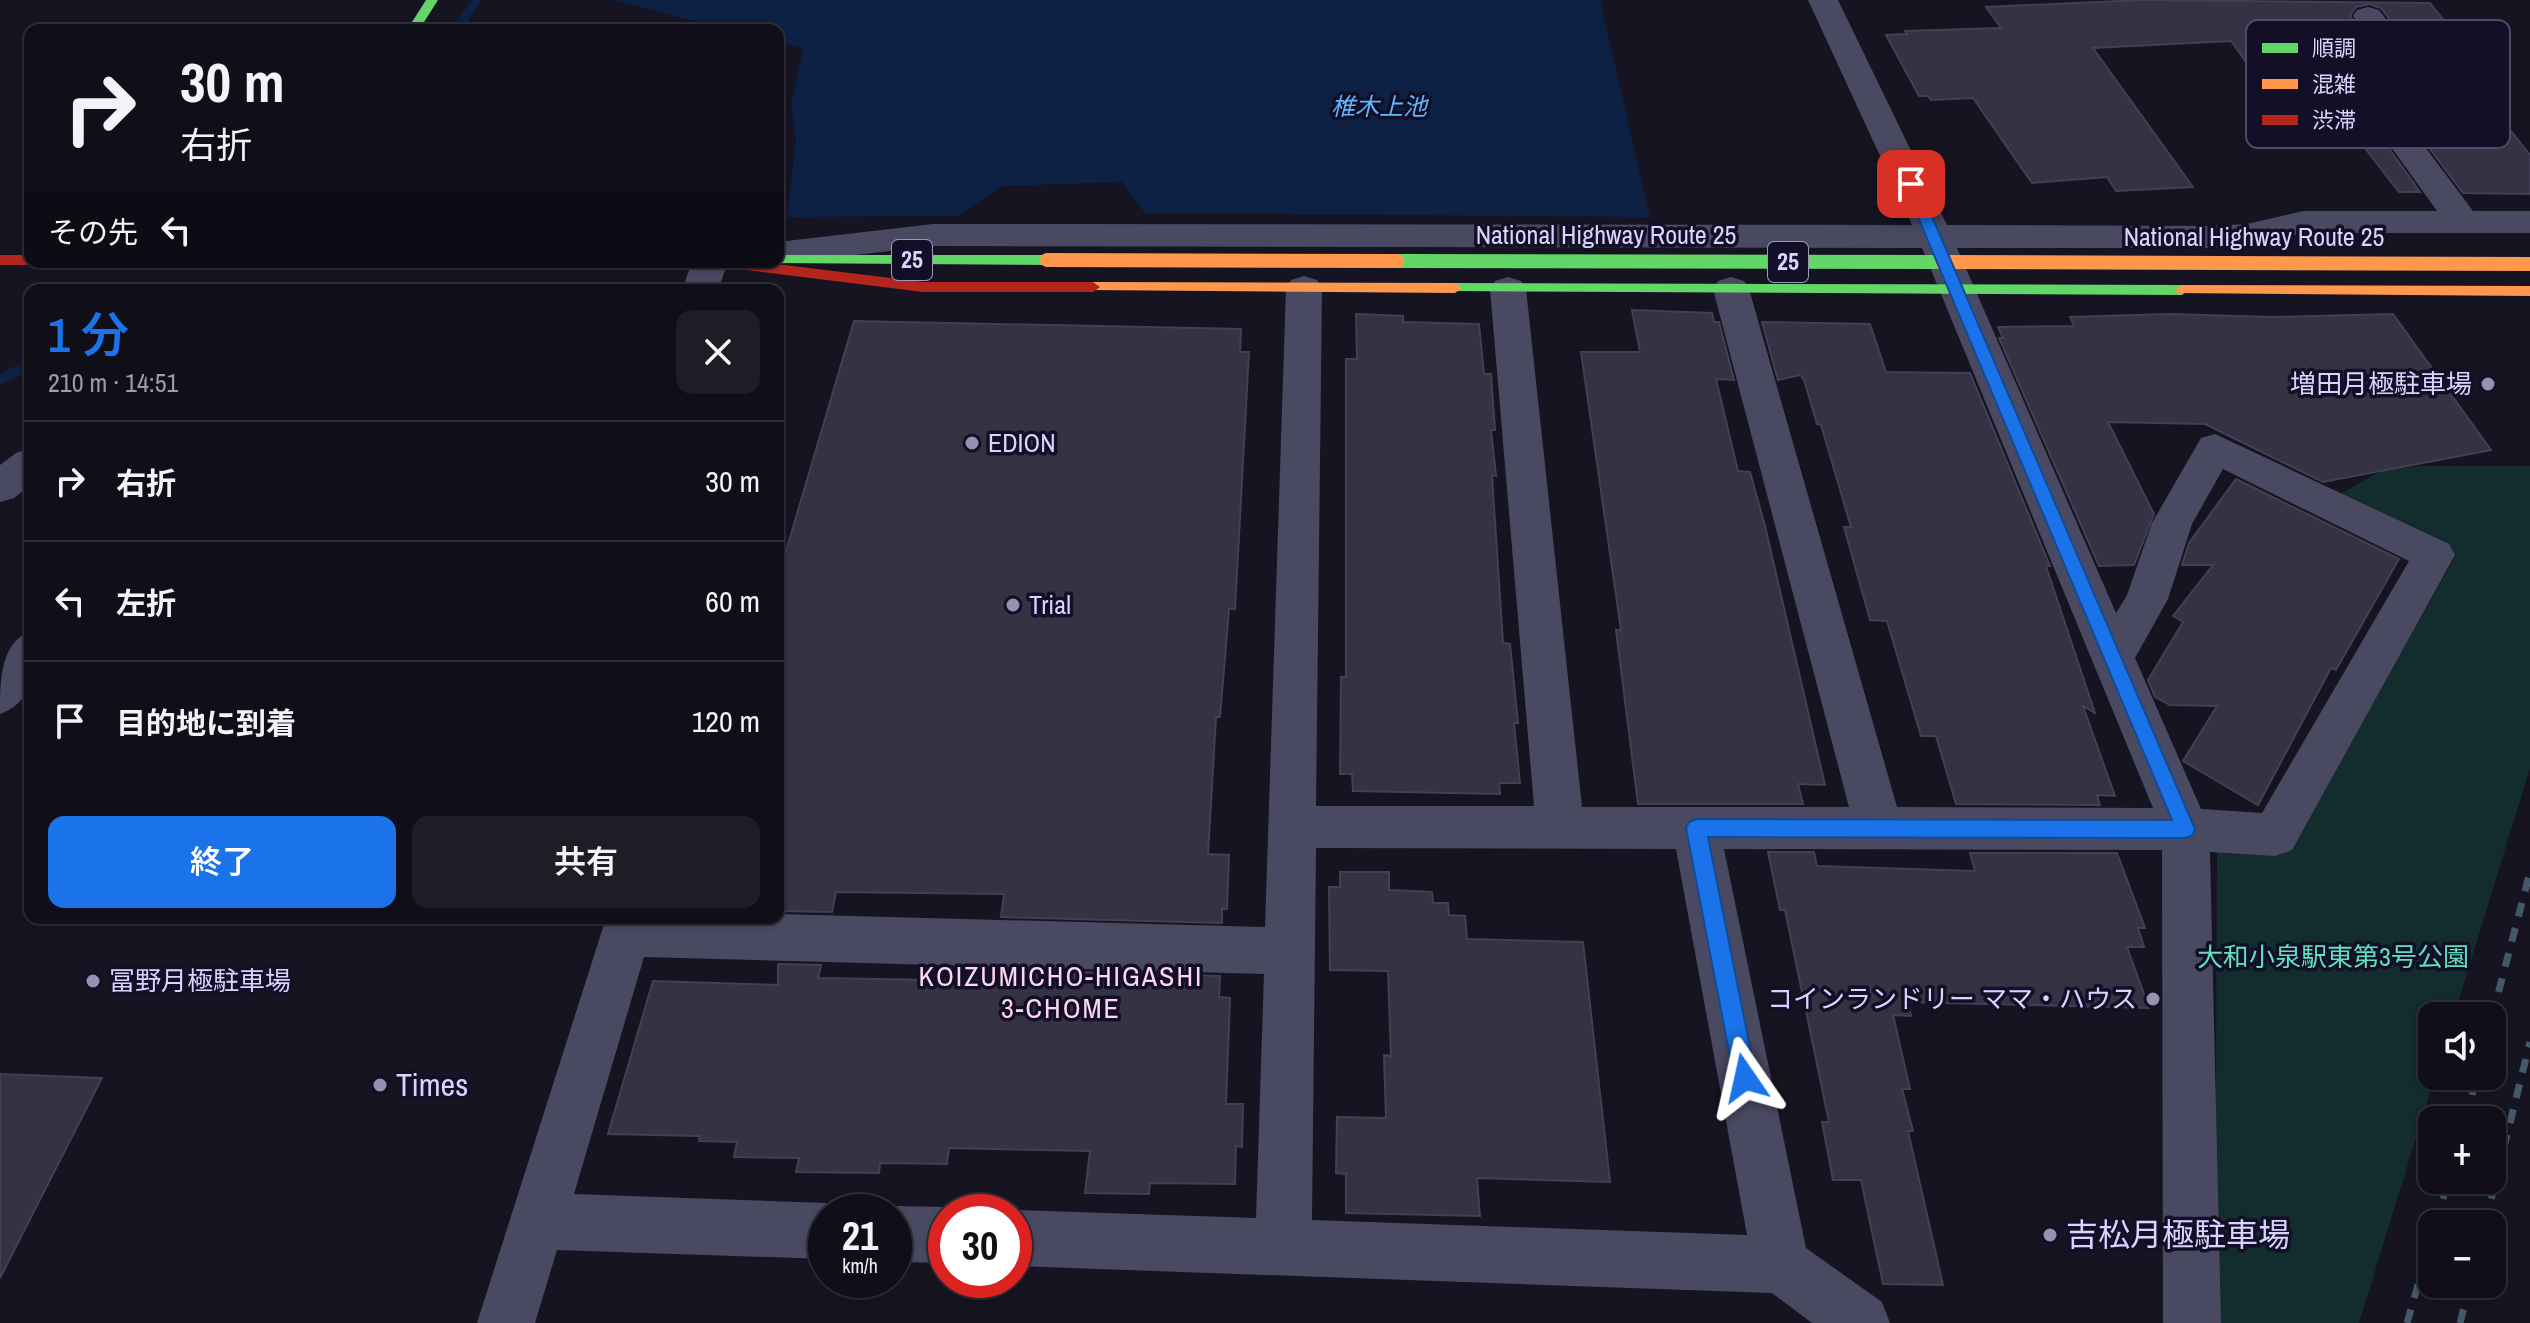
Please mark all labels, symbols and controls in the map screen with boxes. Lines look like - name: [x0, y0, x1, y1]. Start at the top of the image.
- legend: [2246, 20, 2510, 148]
- text: 順調: [2312, 33, 2356, 63]
- text: 30 m: [180, 44, 285, 119]
- icon: right: [48, 56, 152, 160]
- text: 混雑: [2312, 69, 2356, 99]
- water label: 椎木上池: [1331, 90, 1429, 122]
- text: 渋滞: [2312, 105, 2356, 135]
- text: 右折: [180, 121, 252, 169]
- pin: [1877, 150, 1945, 218]
- icon: arrive: [1889, 162, 1933, 206]
- icon: left: [154, 208, 198, 252]
- text: その先: [48, 212, 138, 252]
- street label: National Highway Route 25: [1476, 217, 1736, 252]
- street label: National Highway Route 25: [2124, 219, 2384, 254]
- road number: 25: [892, 240, 932, 280]
- road number: 25: [1768, 242, 1808, 282]
- text: 1 分: [48, 302, 129, 367]
- button: close: [676, 310, 760, 394]
- text: 210 m · 14:51: [48, 365, 178, 400]
- place label: 増田月極駐車場: [2290, 366, 2472, 401]
- marker: 増田月極駐車場: [2479, 375, 2497, 393]
- place label: EDION: [988, 425, 1056, 460]
- marker: EDION: [963, 434, 981, 452]
- icon: right: [48, 459, 92, 503]
- text: 30 m: [705, 461, 760, 501]
- text: 右折: [116, 463, 176, 503]
- icon: left: [48, 579, 92, 623]
- text: 60 m: [705, 581, 760, 621]
- text: 左折: [116, 583, 176, 623]
- place label: Trial: [1029, 587, 1071, 622]
- marker: Trial: [1004, 596, 1022, 614]
- icon: arrive: [48, 699, 92, 743]
- text: 120 m: [692, 701, 760, 741]
- text: 目的地に到着: [116, 703, 296, 743]
- button: 終了: [48, 816, 396, 908]
- button: 共有: [412, 816, 760, 908]
- park label: 大和小泉駅東第3号公園: [2197, 939, 2469, 974]
- district label: KOIZUMICHO-HIGASHI 3-CHOME: [919, 957, 1203, 1027]
- place label: 冨野月極駐車場: [109, 963, 291, 998]
- marker: 冨野月極駐車場: [84, 972, 102, 990]
- place label: コインランドリー ママ・ハウス: [1767, 981, 2137, 1016]
- marker: コインランドリー ママ・ハウス: [2144, 990, 2162, 1008]
- map controls: [2418, 1002, 2506, 1298]
- button: sound: [2418, 1002, 2506, 1090]
- position arrow: [1703, 1036, 1787, 1120]
- place label: Times: [396, 1063, 468, 1106]
- marker: Times: [371, 1076, 389, 1094]
- button: +: [2418, 1106, 2506, 1194]
- speed limit sign: 30: [928, 1194, 1032, 1298]
- text: 21: [842, 1209, 878, 1262]
- button: −: [2418, 1210, 2506, 1298]
- place label: 吉松月極駐車場: [2066, 1213, 2290, 1256]
- marker: 吉松月極駐車場: [2041, 1226, 2059, 1244]
- text: km/h: [842, 1252, 878, 1279]

